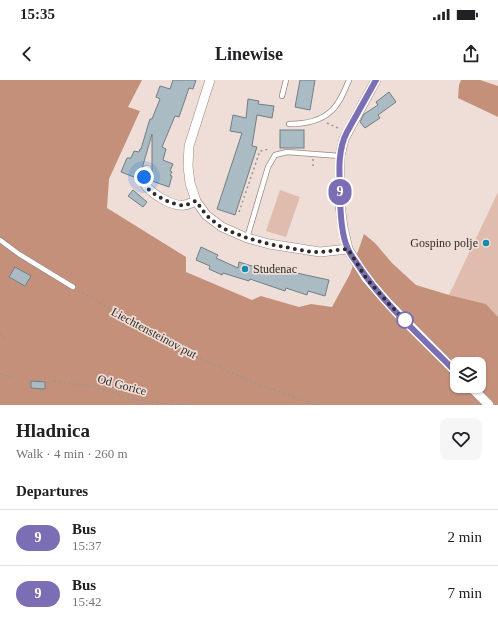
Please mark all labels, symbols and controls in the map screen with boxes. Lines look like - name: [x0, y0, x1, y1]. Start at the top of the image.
- text: 15:35: [20, 6, 55, 22]
- icon: back: [16, 43, 38, 65]
- icon: share: [460, 43, 482, 65]
- text: Linewise: [215, 44, 283, 64]
- your location: [134, 167, 154, 187]
- line badge: 9: [327, 179, 353, 205]
- text: 9: [337, 184, 344, 199]
- place label: Gospino polje: [410, 236, 478, 250]
- marker: Gospino polje: [481, 238, 491, 248]
- place label: Studenac: [253, 262, 297, 276]
- marker: Studenac: [240, 264, 250, 274]
- street label: Liechtensteinov put: [109, 305, 200, 362]
- unlabelled marker: [396, 311, 414, 329]
- map controls: [450, 357, 486, 393]
- button: layers: [450, 357, 486, 393]
- street label: Od Gorice: [96, 372, 148, 398]
- button: heart: [440, 418, 482, 460]
- text: Hladnica: [16, 420, 90, 441]
- text: Walk · 4 min · 260 m: [16, 446, 128, 461]
- text: Departures: [16, 483, 88, 499]
- text: Bus: [72, 521, 96, 537]
- text: 2 min: [447, 529, 482, 545]
- text: 9: [35, 530, 42, 545]
- text: 15:37: [72, 538, 102, 553]
- text: Bus: [72, 577, 96, 593]
- text: 7 min: [447, 585, 482, 601]
- text: 9: [35, 586, 42, 601]
- text: 15:42: [72, 594, 102, 609]

